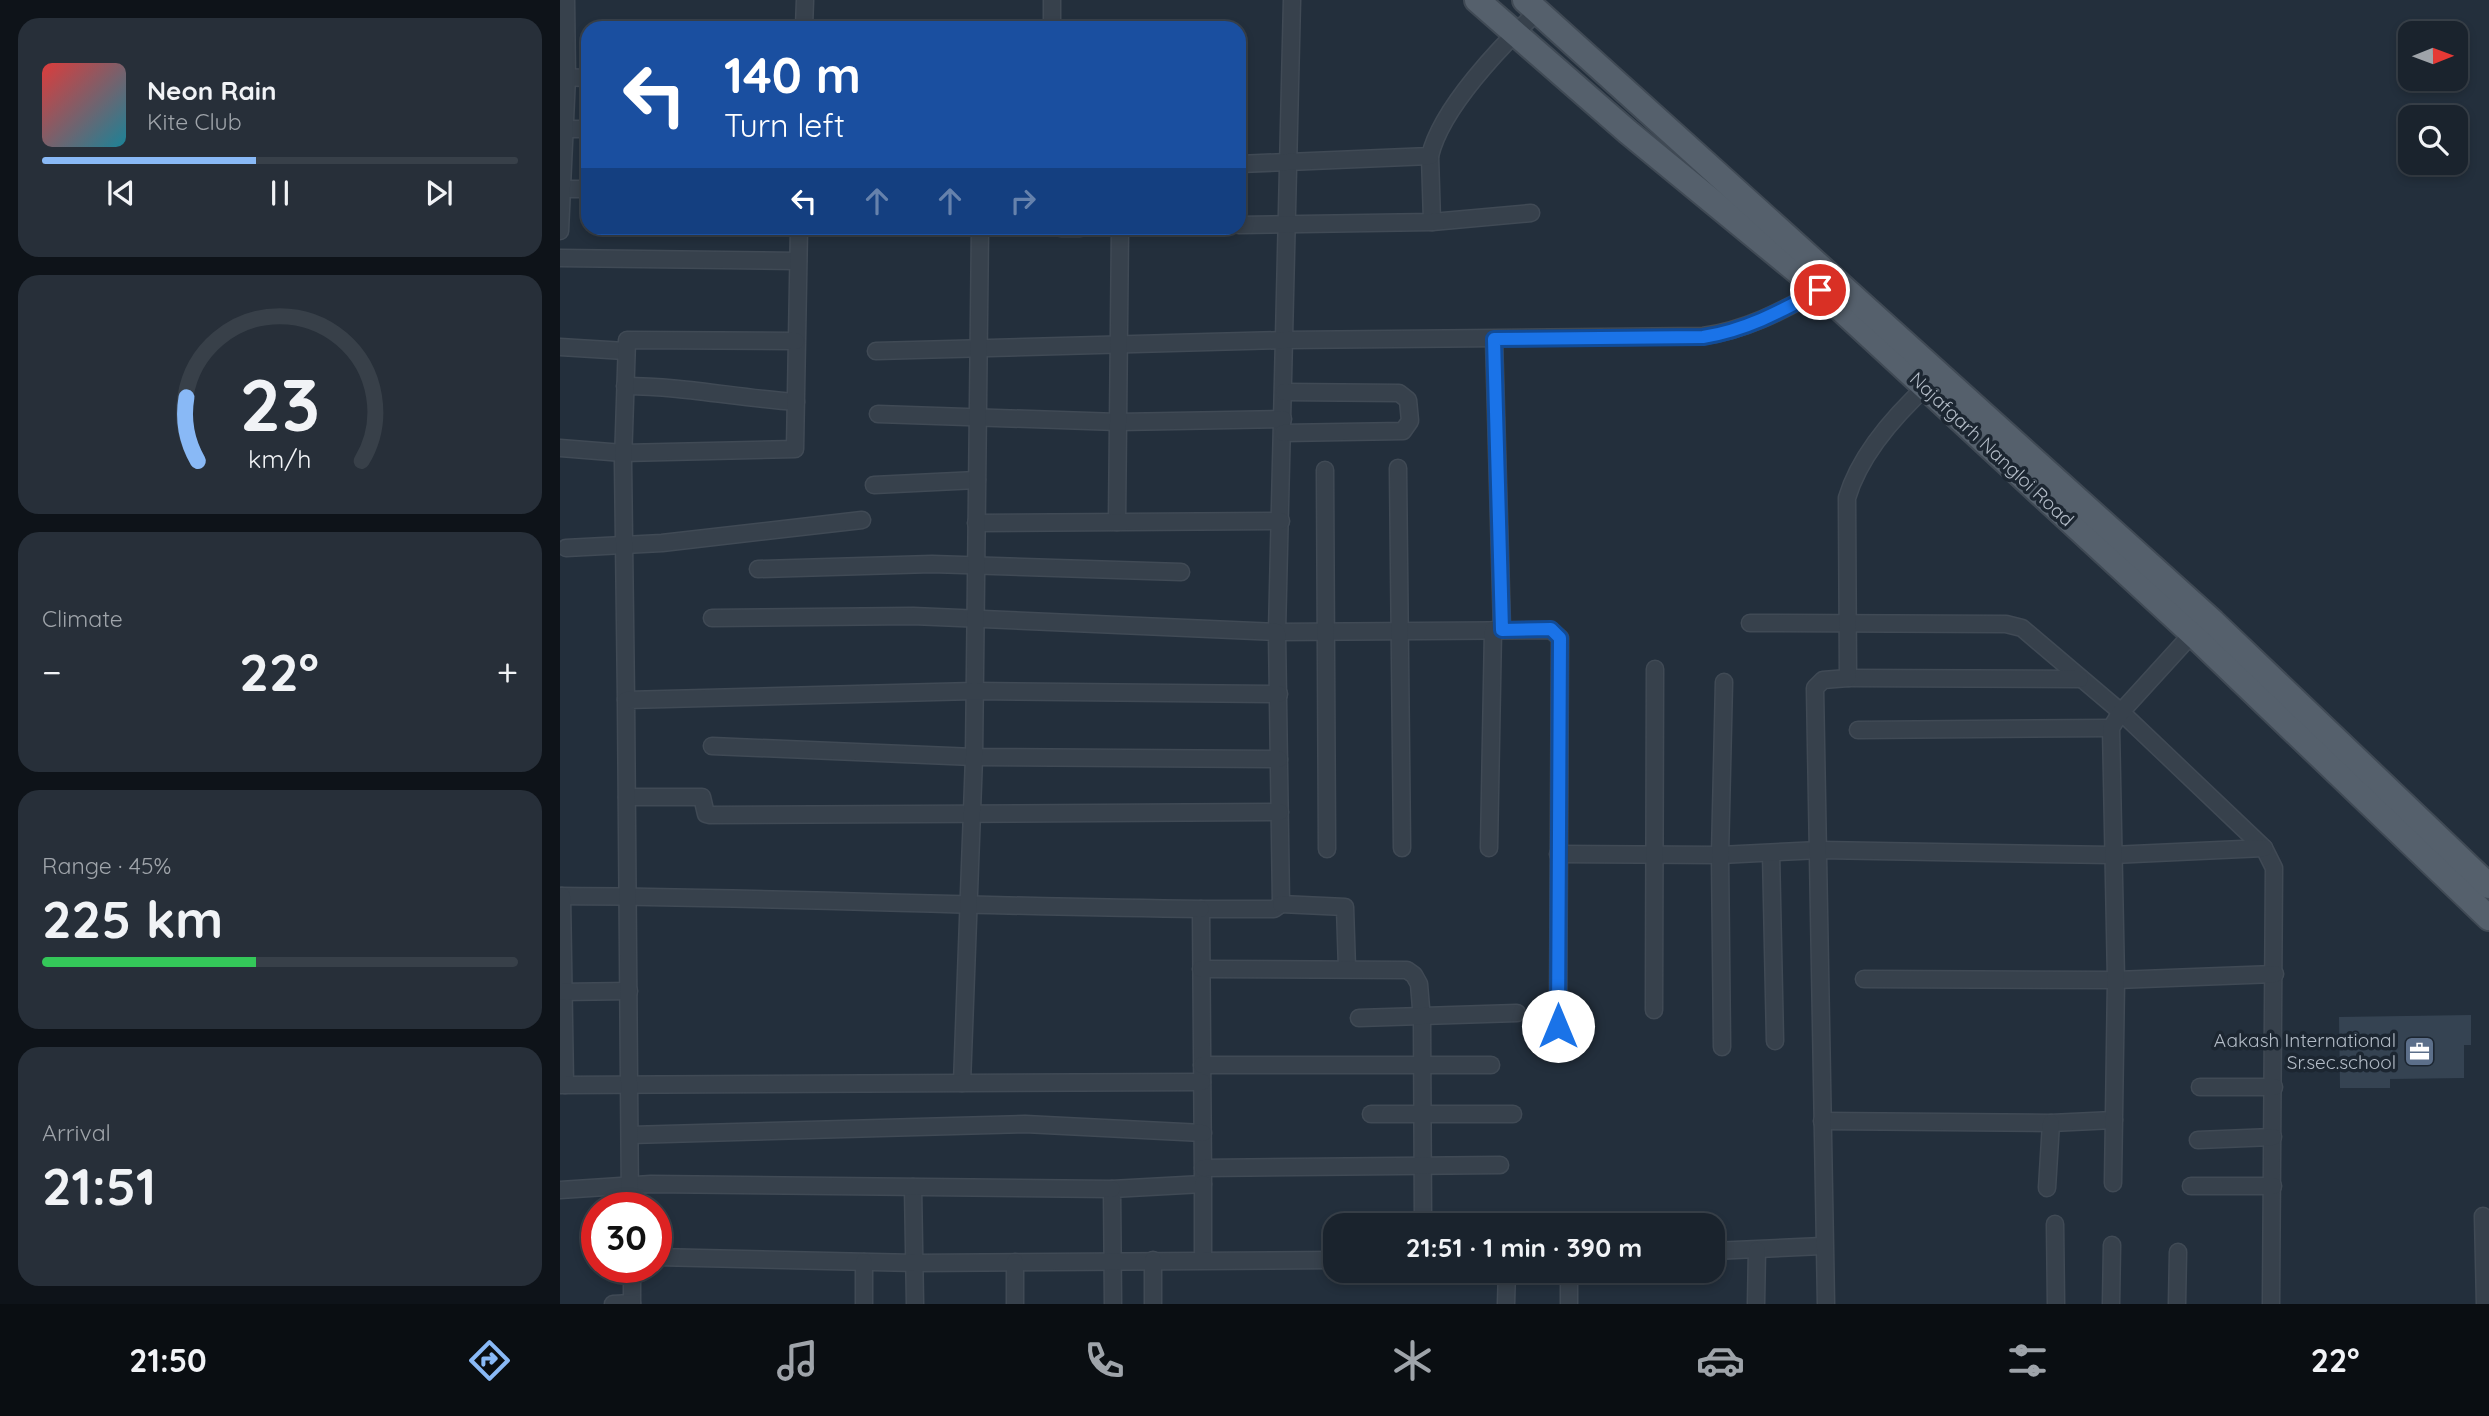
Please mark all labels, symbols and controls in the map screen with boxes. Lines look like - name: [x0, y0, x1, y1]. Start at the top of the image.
- north arrow: [2398, 21, 2468, 91]
- map controls: [2398, 21, 2468, 175]
- text: 140 m: [724, 44, 861, 105]
- icon: left: [609, 49, 700, 140]
- text: Neon Rain: [147, 74, 276, 107]
- text: Turn left: [724, 105, 845, 145]
- button: search: [2398, 105, 2468, 175]
- text: Kite Club: [147, 107, 242, 136]
- icon: previous: [102, 174, 140, 212]
- icon: pause: [261, 174, 299, 212]
- icon: next: [420, 174, 458, 212]
- icon: left: [785, 182, 823, 220]
- icon: ahead: [858, 182, 896, 220]
- icon: ahead: [931, 182, 969, 220]
- icon: right: [1004, 182, 1042, 220]
- pin: [1790, 260, 1850, 320]
- icon: arrive: [1801, 271, 1839, 309]
- text: 23: [240, 358, 320, 449]
- street label: Najafgarh Nangloi Road: [1905, 367, 2079, 531]
- text: km/h: [248, 443, 312, 474]
- text: Climate: [42, 604, 123, 633]
- text: 22°: [239, 639, 319, 704]
- text: −: [42, 648, 62, 696]
- text: +: [497, 648, 518, 696]
- text: Range · 45%: [42, 851, 171, 880]
- text: 225 km: [42, 886, 223, 951]
- position arrow: [1521, 989, 1595, 1063]
- place label: Aakash International Sr.sec.school: [2214, 1028, 2396, 1074]
- office icon: Aakash International Sr.sec.school: [2402, 1034, 2436, 1068]
- text: Arrival: [42, 1118, 111, 1147]
- text: 21:51: [42, 1153, 156, 1218]
- speed limit sign: 30: [581, 1192, 672, 1283]
- text: 21:51 · 1 min · 390 m: [1406, 1231, 1642, 1264]
- icon: directions: [465, 1336, 514, 1385]
- icon: music: [773, 1336, 822, 1385]
- icon: phone: [1080, 1336, 1129, 1385]
- icon: climate: [1388, 1336, 1437, 1385]
- icon: car: [1696, 1336, 1745, 1385]
- icon: filters: [2003, 1336, 2052, 1385]
- text: 21:50: [129, 1340, 207, 1380]
- text: 22°: [2311, 1340, 2360, 1380]

